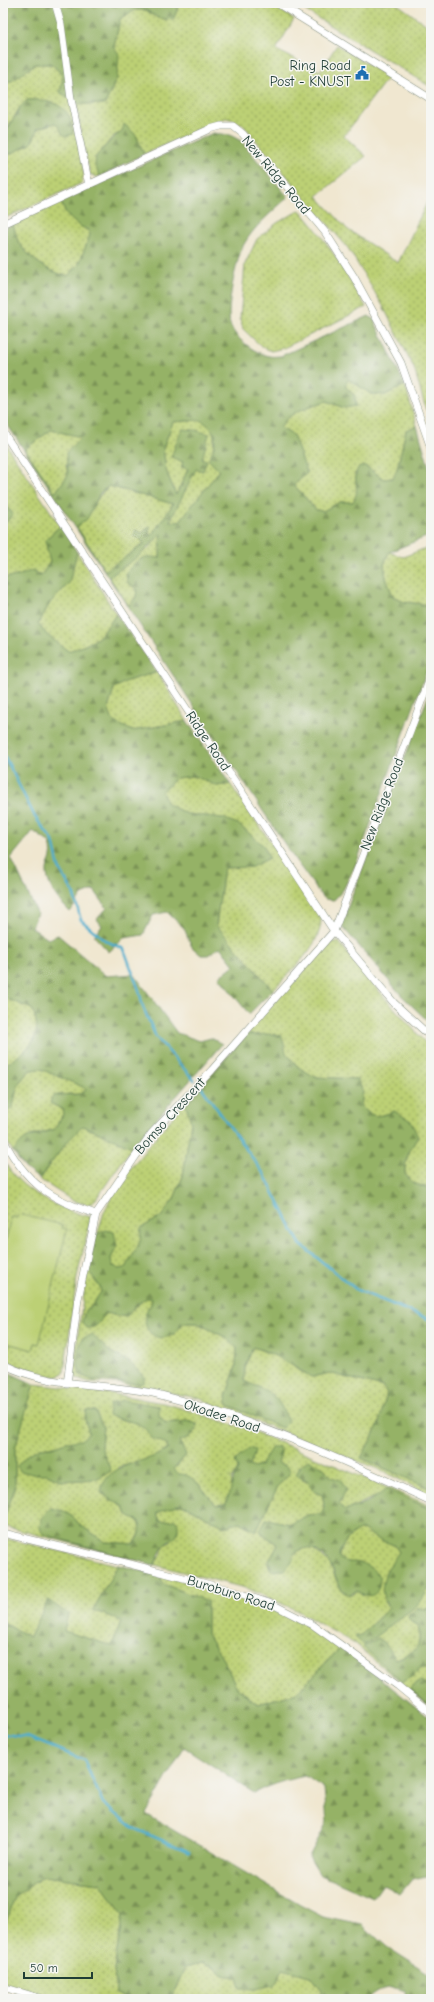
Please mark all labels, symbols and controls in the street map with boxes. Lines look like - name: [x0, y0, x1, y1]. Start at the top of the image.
- place label: Ring Road Post - KNUST: [270, 57, 352, 90]
- public building icon: Ring Road Post - KNUST: [354, 65, 370, 81]
- street label: New Ridge Road: [238, 132, 314, 218]
- street label: Ridge Road: [182, 708, 234, 774]
- street label: New Ridge Road: [357, 755, 407, 853]
- street label: Bomso Crescent: [131, 1073, 210, 1158]
- street label: Okodee Road: [182, 1396, 262, 1436]
- street label: Buroburo Road: [185, 1572, 277, 1614]
- scale bar: [24, 1954, 92, 1980]
- text: 50 m: [30, 1961, 58, 1975]

